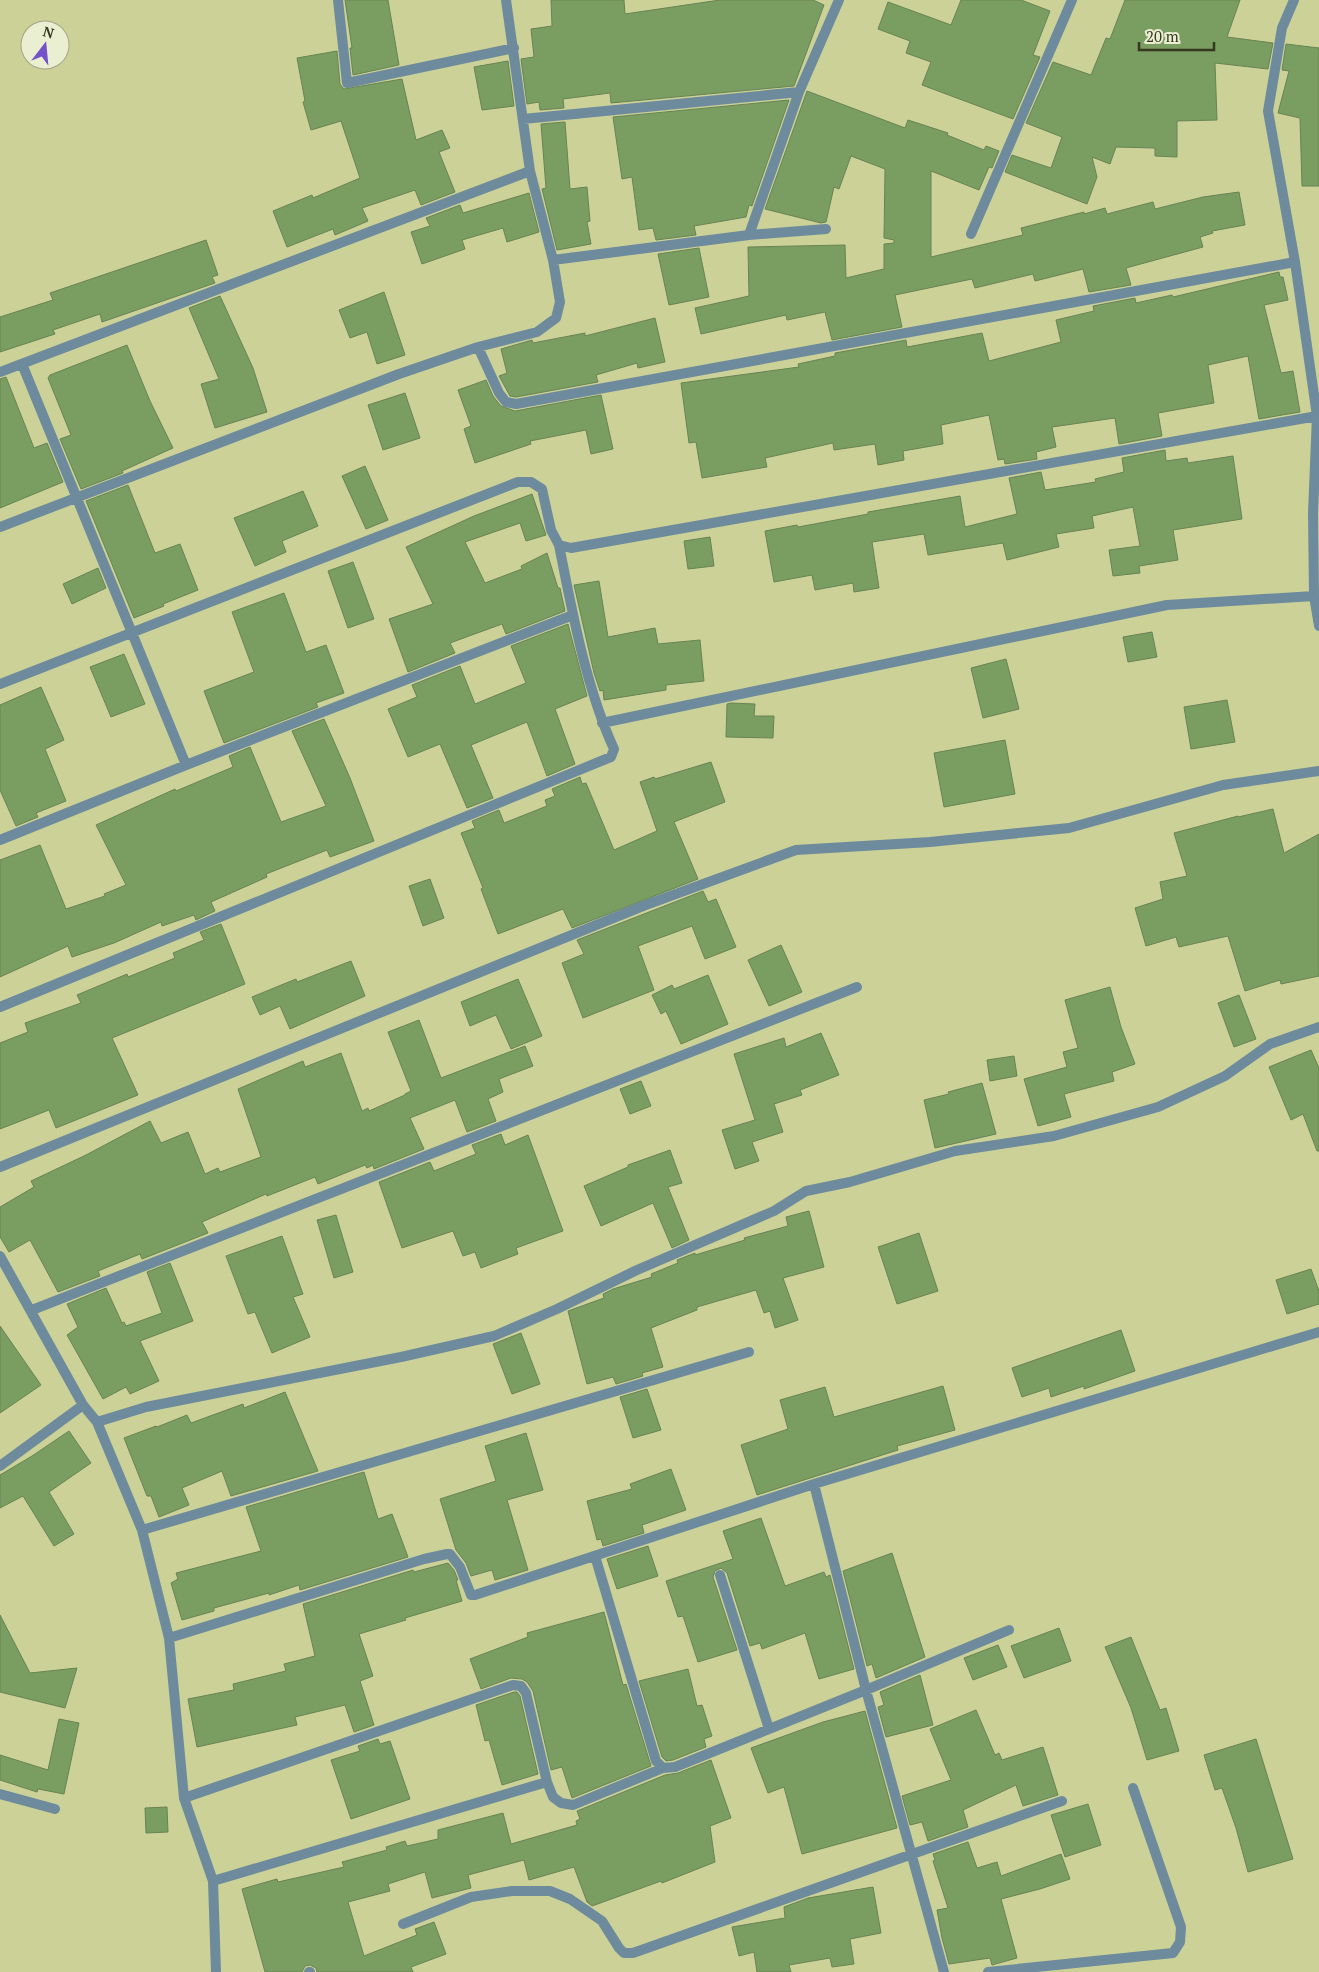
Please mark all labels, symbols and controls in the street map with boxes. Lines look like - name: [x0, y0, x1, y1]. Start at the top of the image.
- north arrow: [20, 20, 70, 70]
- scale bar: [1139, 20, 1214, 52]
- text: N: [41, 21, 57, 43]
- text: 20 m: [1146, 26, 1179, 46]

